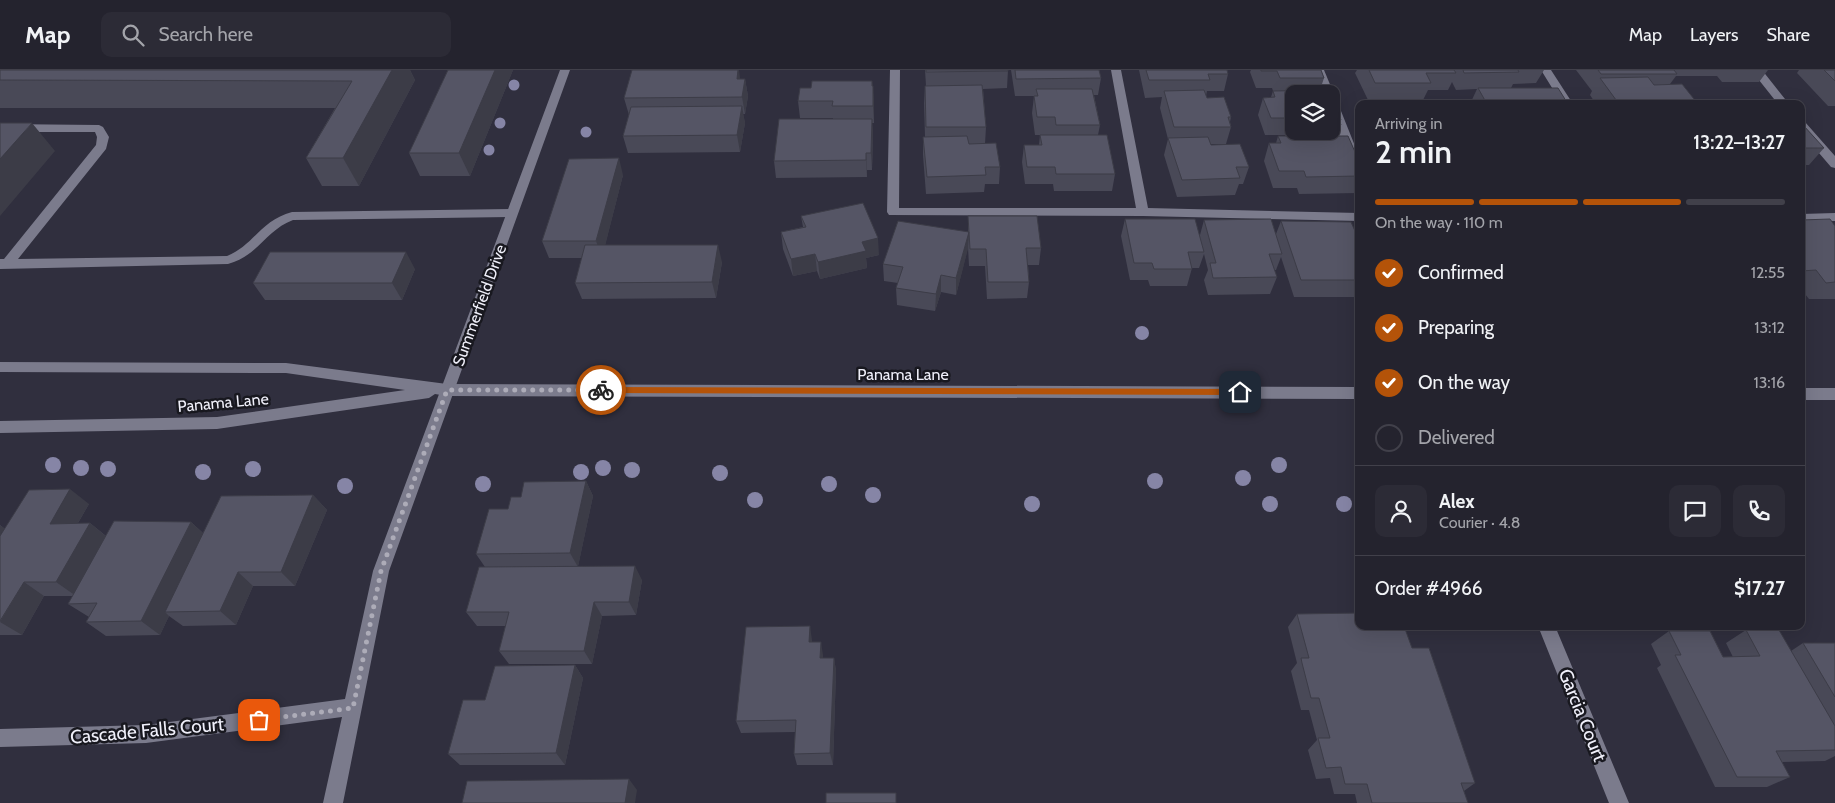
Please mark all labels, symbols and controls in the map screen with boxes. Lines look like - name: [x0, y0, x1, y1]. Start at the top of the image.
- search box: [101, 12, 451, 57]
- text: Map: [25, 20, 71, 49]
- icon: search: [119, 21, 147, 49]
- text: Search here: [159, 23, 253, 46]
- text: Map: [1629, 24, 1662, 46]
- text: Layers: [1690, 24, 1739, 46]
- text: Share: [1767, 24, 1810, 46]
- map controls: [1285, 85, 1340, 140]
- button: layers: [1285, 85, 1340, 140]
- text: Arriving in: [1375, 114, 1442, 133]
- text: 13:22–13:27: [1693, 131, 1785, 154]
- text: 2 min: [1375, 132, 1452, 171]
- text: On the way · 110 m: [1375, 213, 1503, 232]
- street label: Summerfield Drive: [449, 242, 510, 369]
- icon: check: [1375, 259, 1403, 287]
- text: Confirmed: [1418, 261, 1504, 284]
- text: 12:55: [1751, 263, 1785, 282]
- icon: check: [1375, 314, 1403, 342]
- text: Preparing: [1418, 316, 1494, 339]
- text: 13:12: [1754, 318, 1785, 337]
- courier: [576, 365, 626, 415]
- street label: Panama Lane: [857, 365, 949, 384]
- icon: check: [1375, 369, 1403, 397]
- pin: [1219, 371, 1261, 413]
- text: On the way: [1418, 371, 1510, 394]
- text: 13:16: [1753, 373, 1785, 392]
- icon: bike: [587, 376, 615, 404]
- icon: home: [1226, 378, 1254, 406]
- street label: Panama Lane: [177, 389, 269, 416]
- text: Delivered: [1418, 426, 1495, 449]
- button: person: [1375, 485, 1427, 537]
- button: chat: [1669, 485, 1721, 537]
- button: phone: [1733, 485, 1785, 537]
- text: Alex: [1439, 490, 1475, 513]
- text: Courier · 4.8: [1439, 513, 1521, 532]
- text: Order #4966: [1375, 577, 1483, 600]
- text: $17.27: [1734, 577, 1785, 600]
- street label: Garcia Court: [1554, 665, 1612, 765]
- pin: [238, 699, 280, 741]
- icon: bag: [245, 706, 273, 734]
- street label: Cascade Falls Court: [69, 712, 226, 749]

